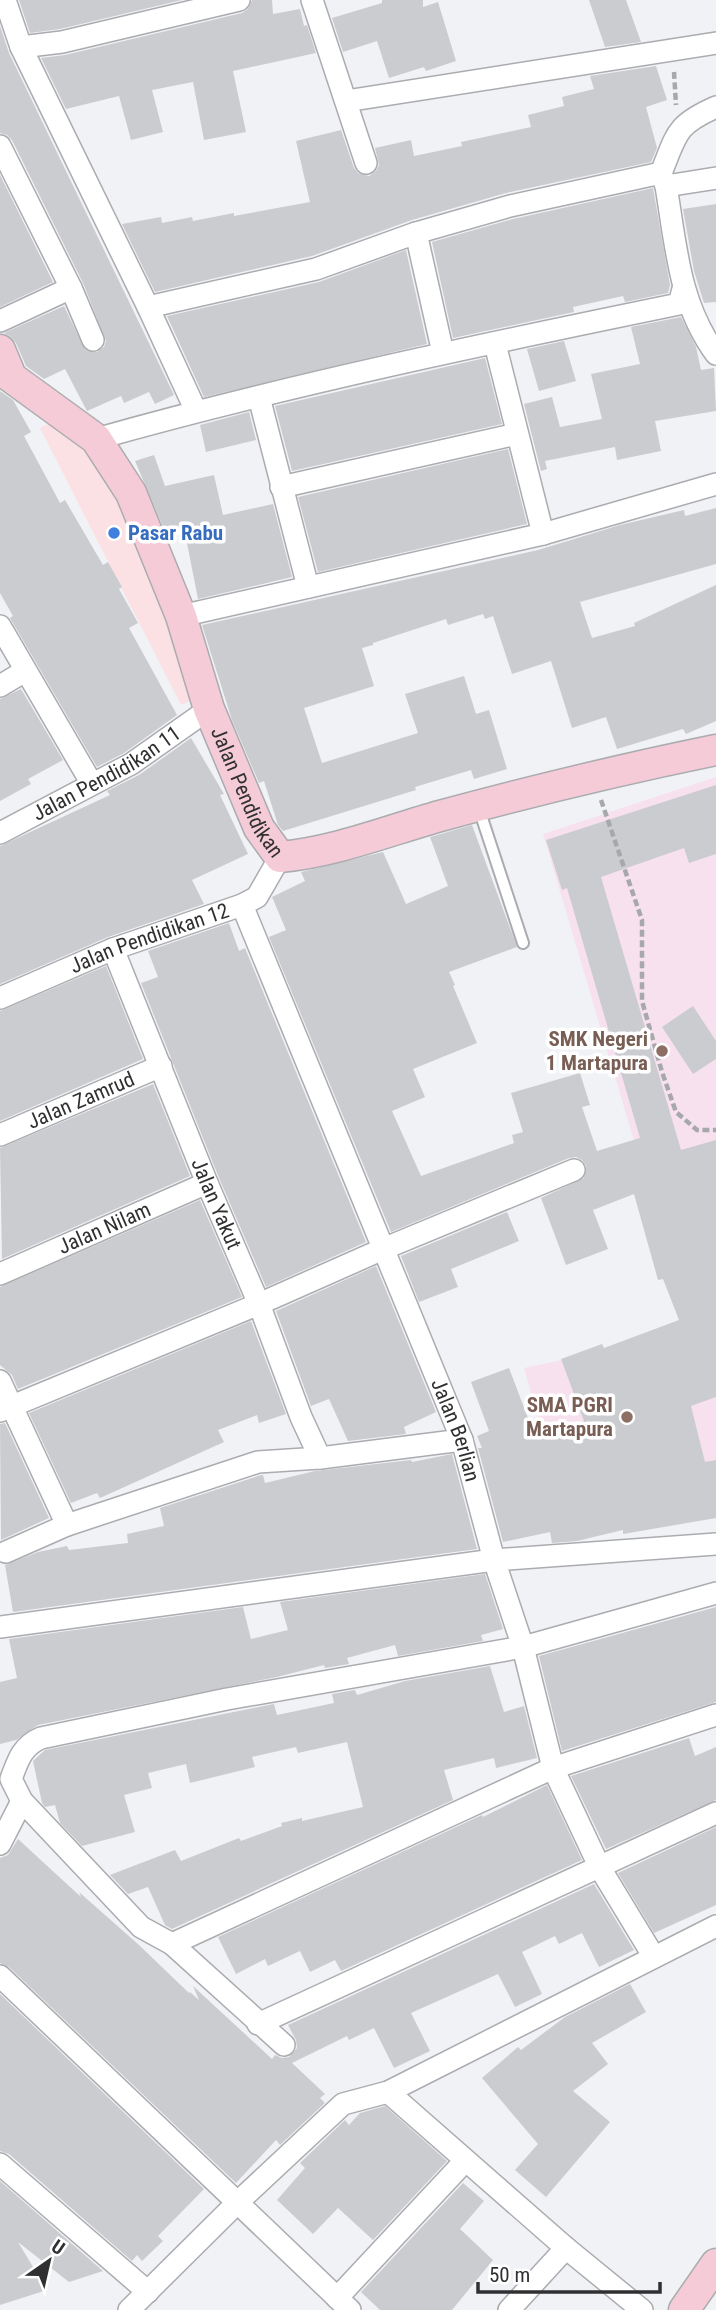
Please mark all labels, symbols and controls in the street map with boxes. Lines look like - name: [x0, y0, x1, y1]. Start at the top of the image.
- place label: Pasar Rabu: [128, 521, 223, 545]
- marker: Pasar Rabu: [106, 525, 122, 541]
- street label: Jalan Pendidikan 11: [28, 721, 185, 826]
- street label: Jalan Pendidikan: [206, 724, 288, 862]
- street label: Jalan Pendidikan 12: [66, 898, 232, 978]
- place label: SMK Negeri 1 Martapura: [546, 1027, 648, 1075]
- marker: SMK Negeri 1 Martapura: [654, 1043, 670, 1059]
- street label: Jalan Zamrud: [24, 1067, 138, 1134]
- street label: Jalan Yakut: [186, 1155, 246, 1253]
- street label: Jalan Nilam: [54, 1197, 154, 1259]
- street label: Jalan Berlian: [426, 1375, 485, 1484]
- place label: SMA PGRI Martapura: [526, 1393, 613, 1441]
- marker: SMA PGRI Martapura: [619, 1409, 635, 1425]
- north arrow: [14, 2226, 84, 2296]
- text: U: [47, 2235, 69, 2260]
- scale bar: [478, 2250, 660, 2294]
- text: 50 m: [489, 2263, 530, 2287]

